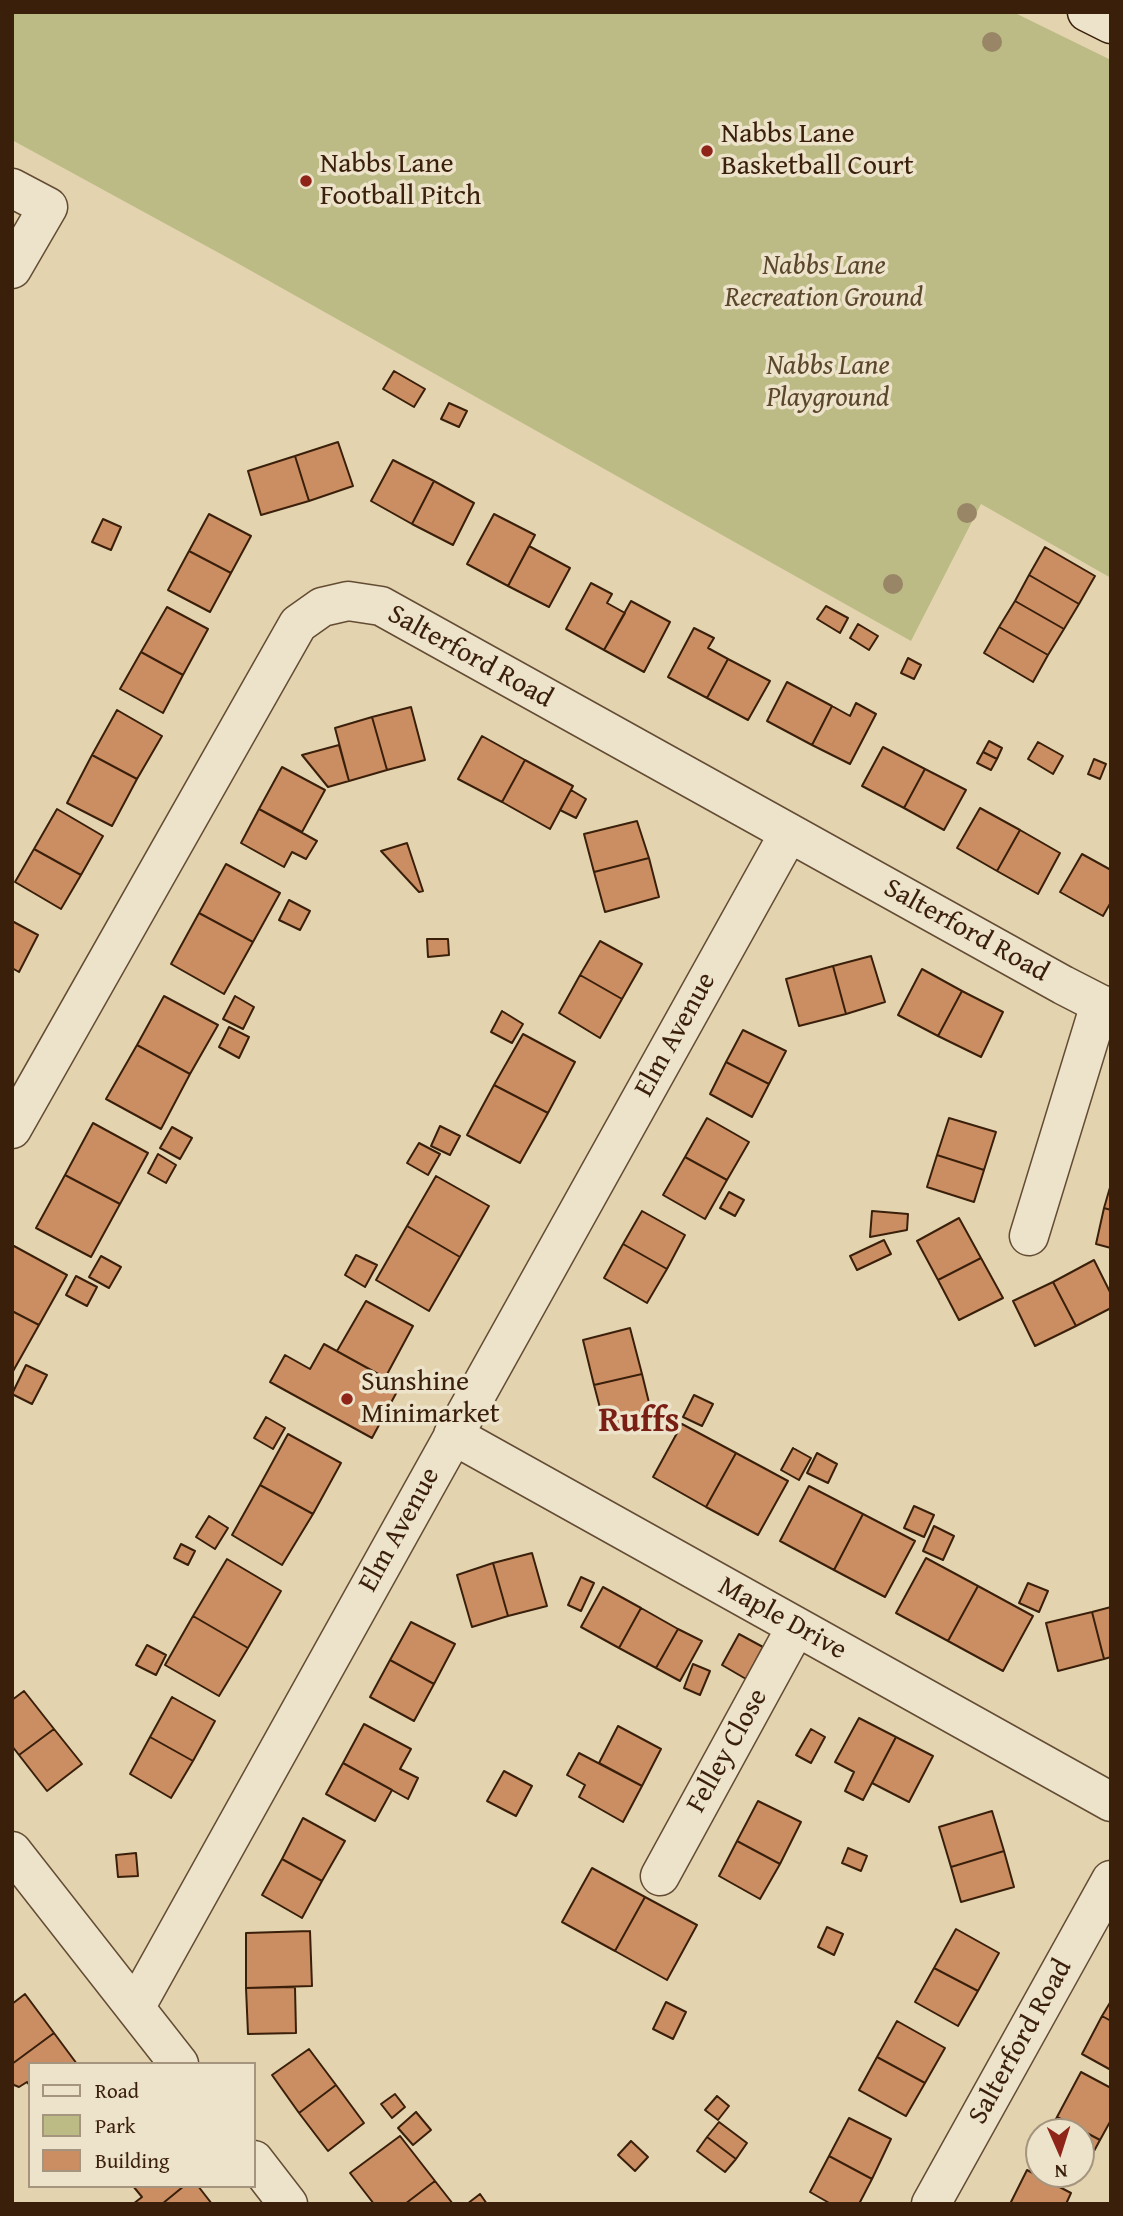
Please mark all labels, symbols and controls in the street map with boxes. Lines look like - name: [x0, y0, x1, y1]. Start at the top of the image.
- place label: Nabbs Lane Basketball Court: [721, 118, 914, 184]
- marker: Nabbs Lane Basketball Court: [699, 143, 715, 159]
- place label: Nabbs Lane Football Pitch: [320, 148, 481, 214]
- marker: Nabbs Lane Football Pitch: [298, 173, 314, 189]
- park label: Nabbs Lane Recreation Ground: [725, 250, 923, 316]
- park label: Nabbs Lane Playground: [766, 350, 890, 416]
- street label: Salterford Road: [382, 598, 558, 716]
- street label: Salterford Road: [878, 872, 1054, 990]
- street label: Elm Avenue: [628, 967, 724, 1103]
- place label: Sunshine Minimarket: [361, 1366, 500, 1432]
- marker: Sunshine Minimarket: [339, 1391, 355, 1407]
- district label: Ruffs: [598, 1401, 680, 1443]
- street label: Elm Avenue: [352, 1462, 448, 1598]
- street label: Maple Drive: [712, 1570, 852, 1668]
- street label: Felley Close: [680, 1683, 776, 1819]
- street label: Salterford Road: [962, 1954, 1080, 2130]
- legend: [28, 2062, 256, 2188]
- text: Road: [95, 2075, 139, 2106]
- text: Park: [95, 2110, 136, 2141]
- north arrow: [1025, 2118, 1095, 2188]
- text: Building: [95, 2145, 169, 2176]
- text: N: [1054, 2158, 1068, 2186]

